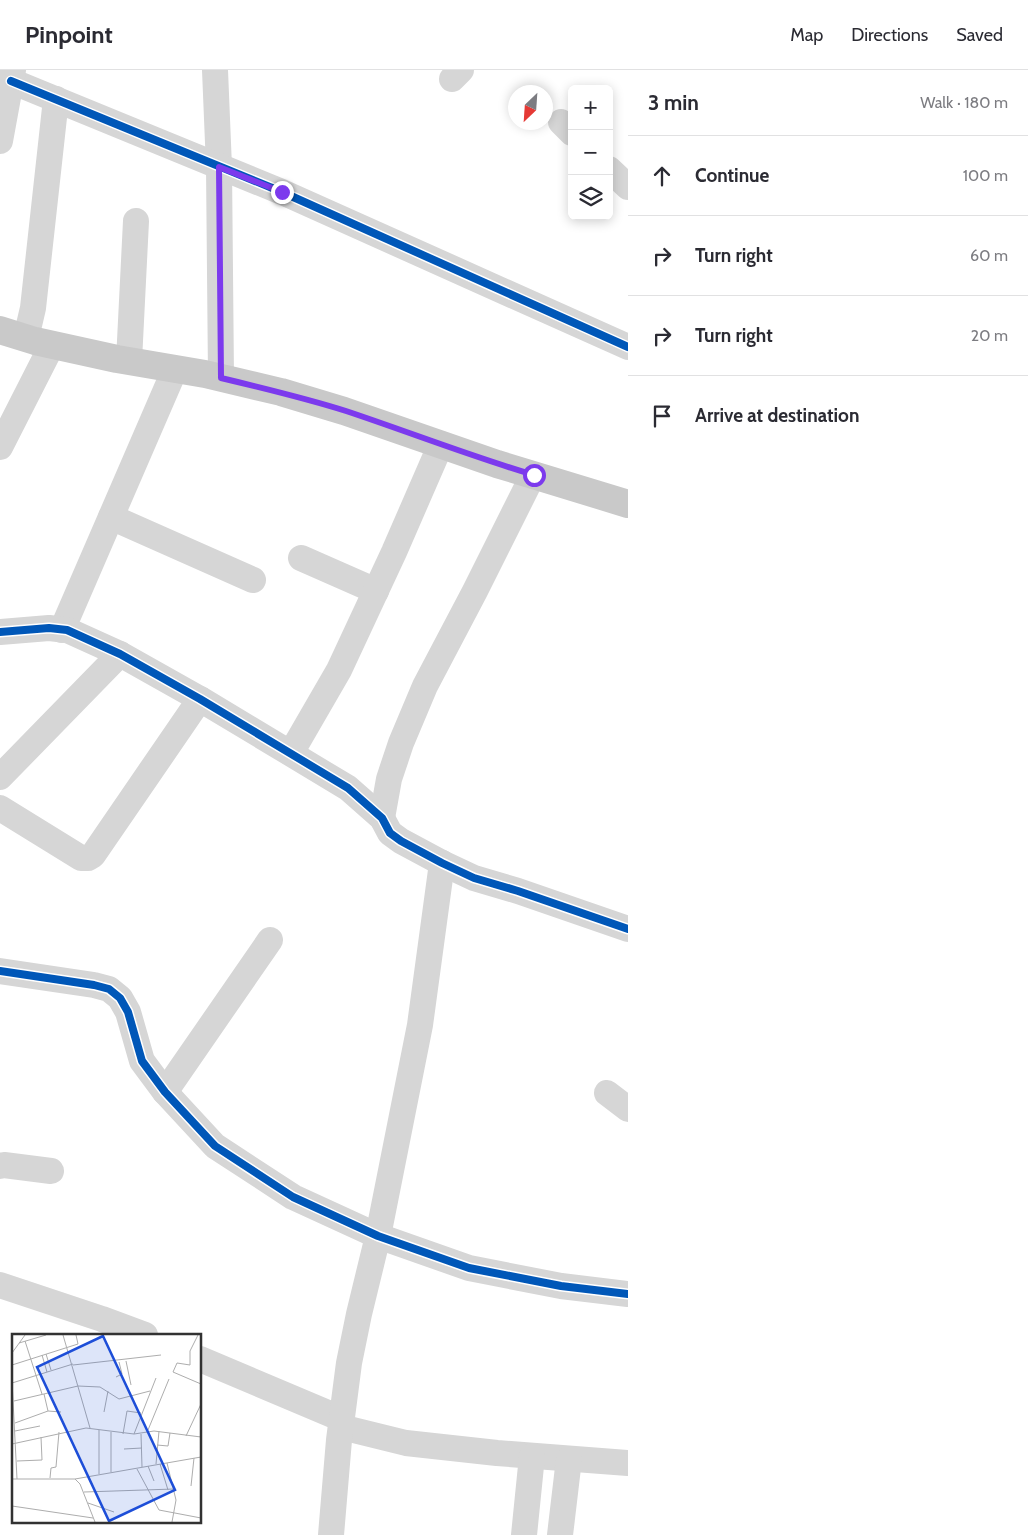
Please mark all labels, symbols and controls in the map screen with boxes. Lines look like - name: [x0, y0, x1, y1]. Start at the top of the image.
- text: Pinpoint: [25, 20, 113, 49]
- text: Map: [790, 24, 823, 46]
- text: Directions: [851, 24, 928, 46]
- text: Saved: [956, 24, 1003, 46]
- north arrow: [508, 85, 553, 130]
- map controls: [568, 85, 613, 220]
- button: +: [568, 85, 613, 130]
- text: 3 min: [648, 90, 699, 115]
- text: Walk · 180 m: [920, 93, 1008, 112]
- button: −: [568, 130, 613, 175]
- icon: ahead: [648, 162, 676, 190]
- text: Continue: [695, 164, 769, 187]
- text: 100 m: [963, 166, 1008, 185]
- button: layers: [568, 175, 613, 220]
- route end: [271, 181, 294, 204]
- icon: right: [648, 242, 676, 270]
- text: Turn right: [695, 244, 773, 267]
- text: 60 m: [970, 246, 1008, 265]
- icon: right: [648, 322, 676, 350]
- text: Turn right: [695, 324, 773, 347]
- text: 20 m: [971, 326, 1008, 345]
- icon: arrive: [648, 402, 676, 430]
- text: Arrive at destination: [695, 404, 859, 427]
- route start: [523, 464, 546, 487]
- inset map: [12, 1334, 201, 1522]

